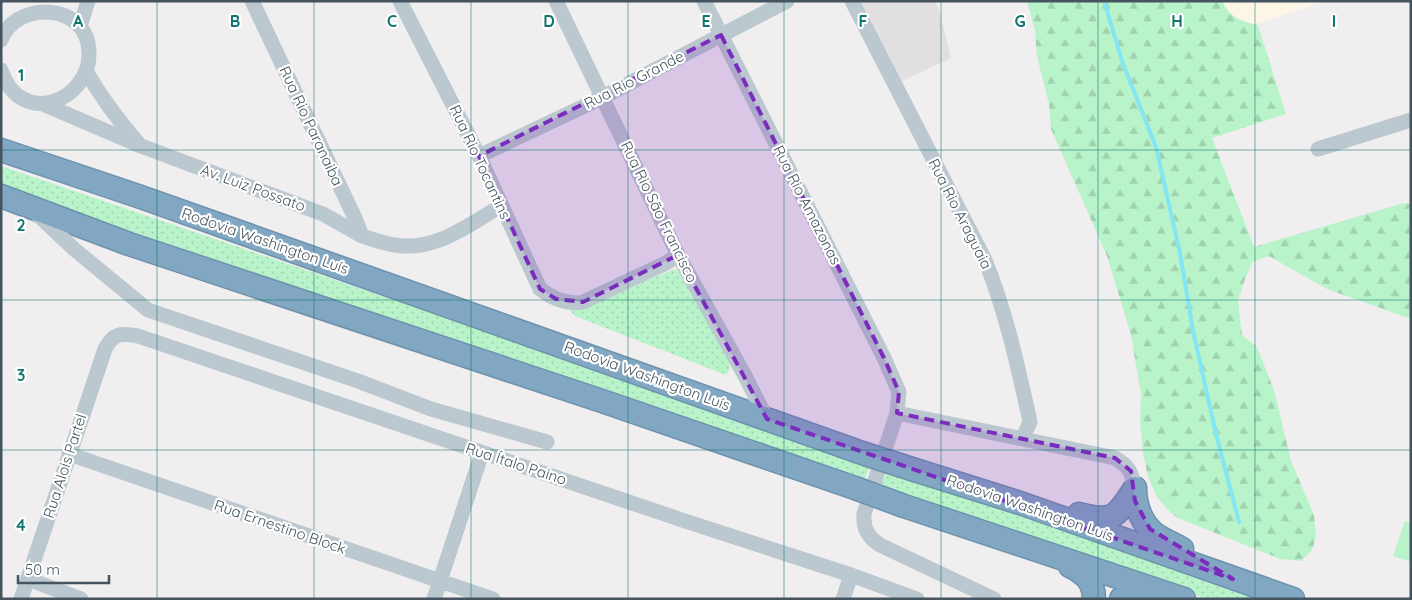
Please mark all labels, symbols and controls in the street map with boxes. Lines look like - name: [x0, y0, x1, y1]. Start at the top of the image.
- text: A: [73, 11, 84, 31]
- text: B: [230, 11, 240, 31]
- text: C: [387, 11, 397, 31]
- text: D: [543, 11, 555, 31]
- text: E: [701, 11, 711, 31]
- text: F: [859, 11, 868, 31]
- text: G: [1014, 11, 1026, 31]
- text: H: [1171, 11, 1183, 31]
- text: I: [1332, 11, 1336, 31]
- street label: Rua Rio Grande: [581, 46, 687, 113]
- street label: Rua Rio Paranaiba: [275, 63, 347, 189]
- text: 1: [18, 65, 24, 85]
- street label: Rua Rio Tocantins: [446, 102, 515, 222]
- street label: Rua Rio São Francisco: [617, 138, 702, 286]
- street label: Rua Rio Amazonas: [769, 142, 846, 268]
- street label: Rua Rio Araguaia: [924, 155, 997, 272]
- street label: Av. Luiz Possato: [198, 160, 308, 215]
- street label: Rodovia Washington Luís: [179, 203, 351, 278]
- text: 2: [16, 215, 26, 235]
- street label: Rodovia Washington Luís: [562, 337, 733, 414]
- text: 3: [17, 365, 25, 385]
- street label: Rua Alois Partel: [39, 411, 90, 520]
- street label: Rua Ítalo Paino: [463, 438, 569, 489]
- street label: Rodovia Washington Luís: [944, 470, 1116, 545]
- street label: Rua Ernestino Block: [212, 495, 349, 558]
- text: 4: [16, 515, 26, 535]
- scale bar: [18, 552, 109, 584]
- text: 50 m: [25, 560, 60, 579]

